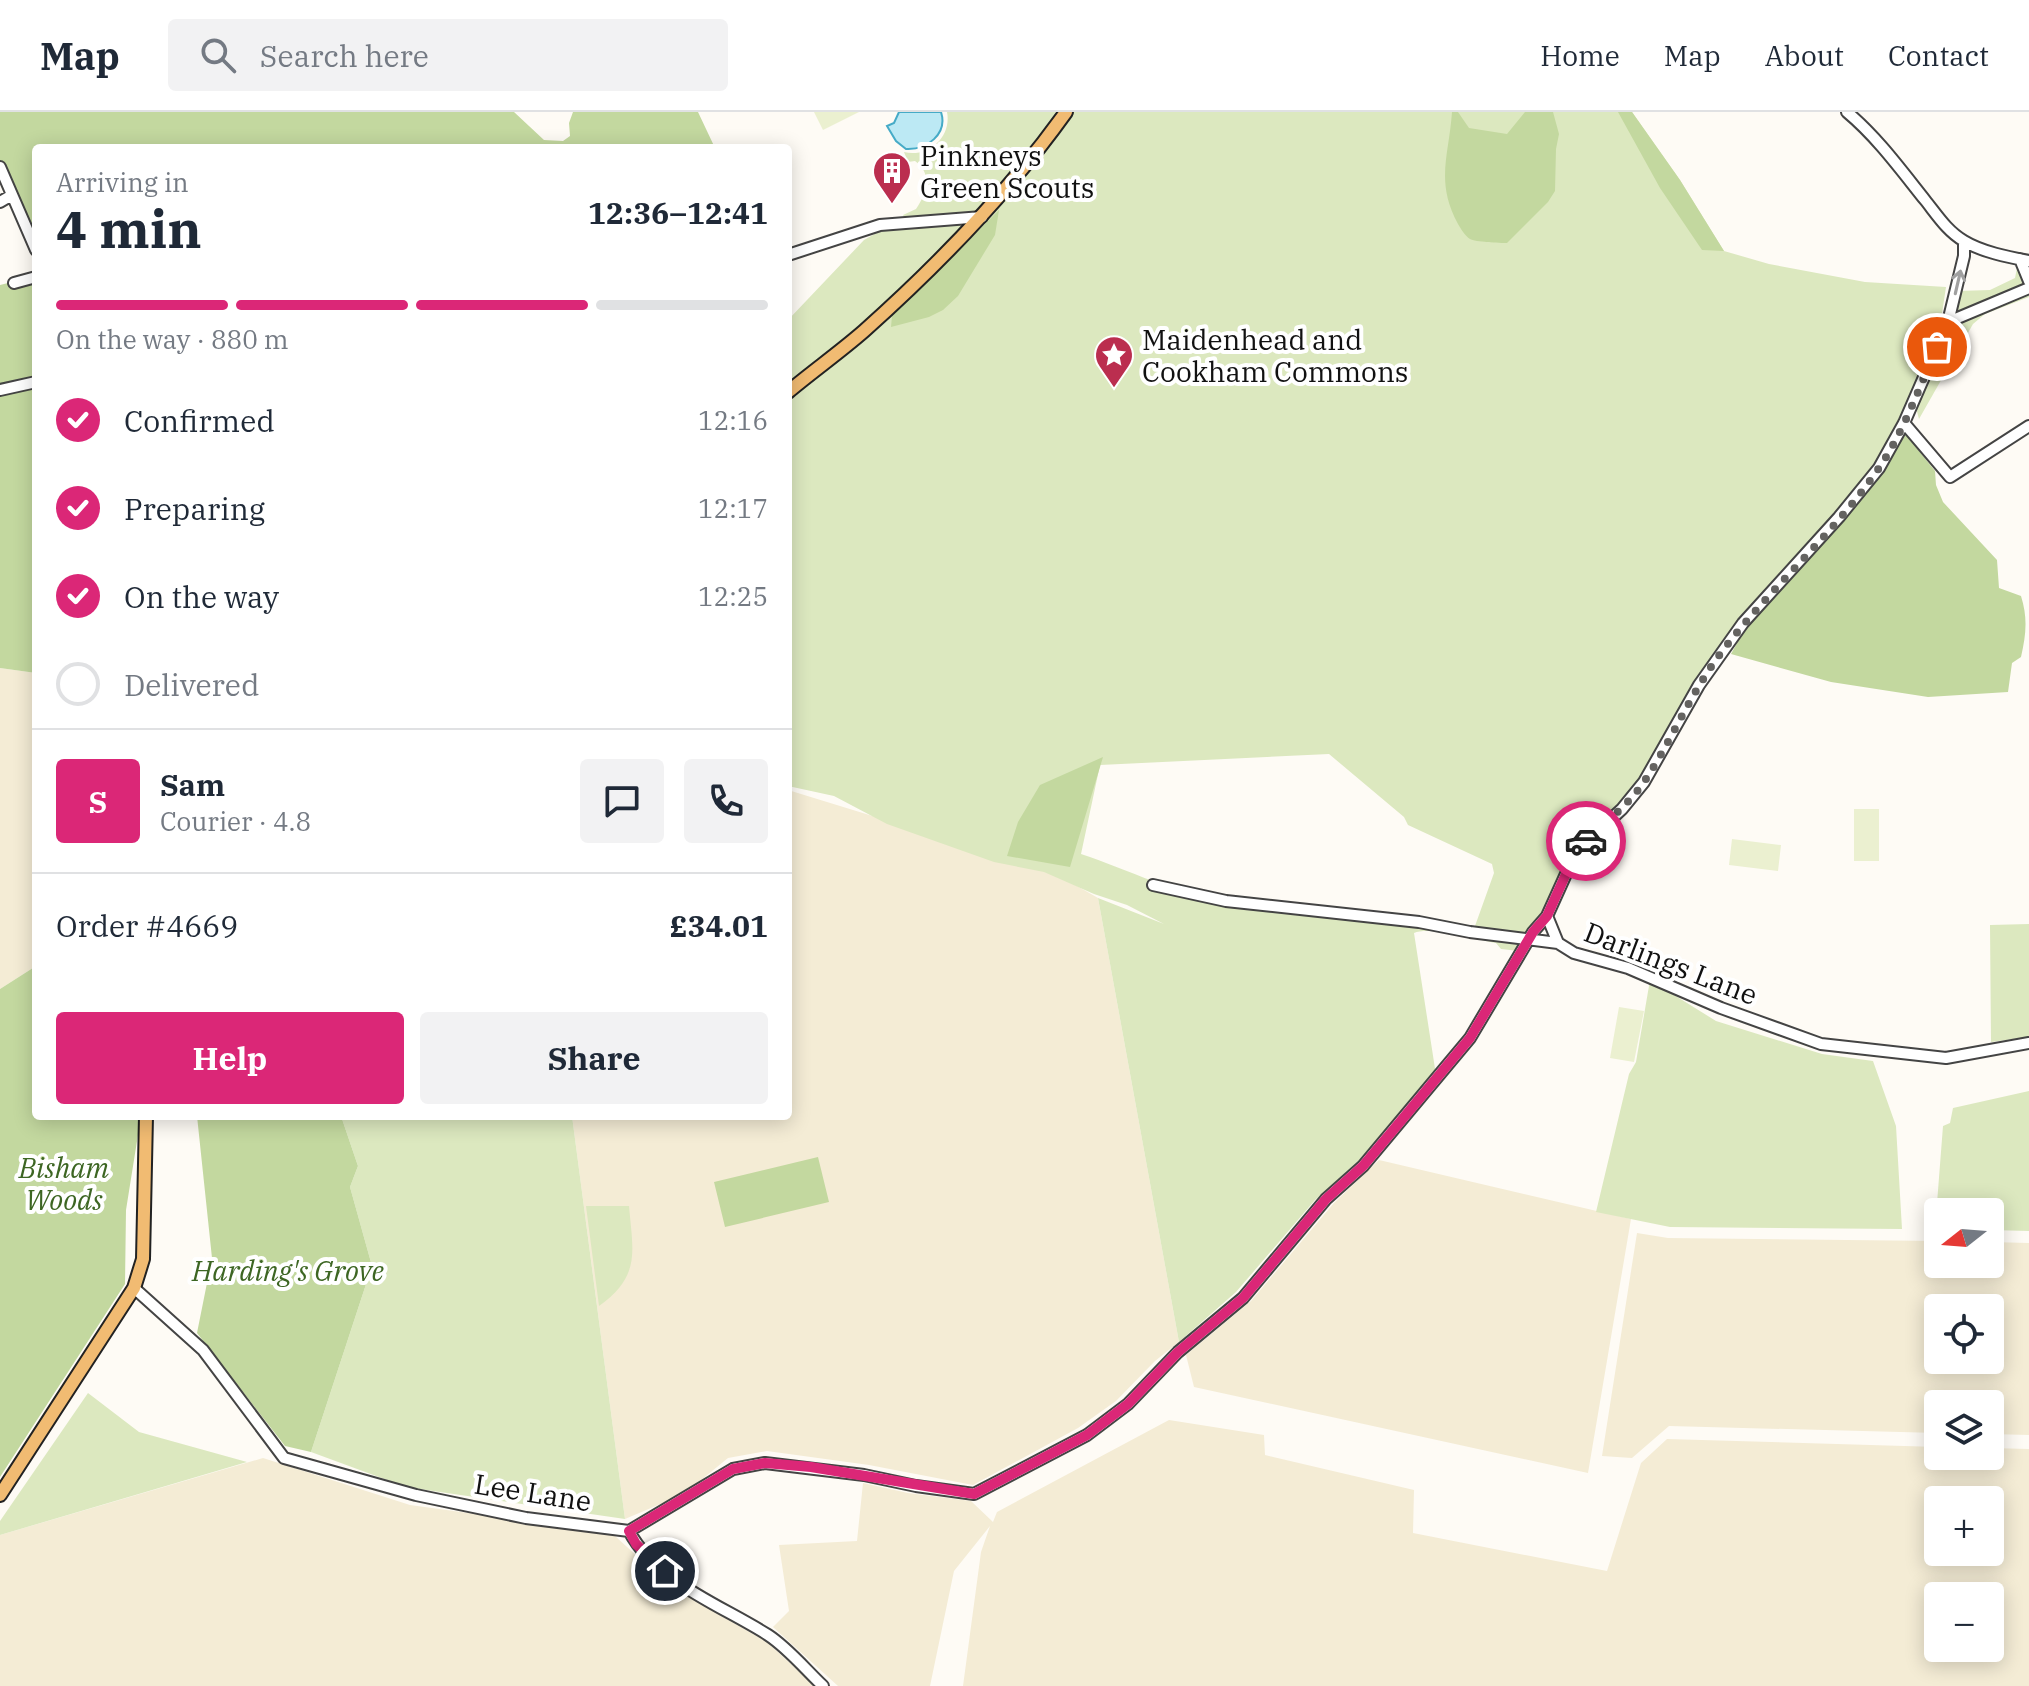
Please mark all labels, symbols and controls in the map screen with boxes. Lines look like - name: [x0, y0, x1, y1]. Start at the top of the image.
- search box: [168, 19, 728, 91]
- text: Map: [40, 31, 120, 80]
- icon: search: [196, 33, 240, 77]
- text: Search here: [260, 36, 429, 75]
- text: Home: [1540, 37, 1620, 74]
- text: Map: [1664, 37, 1721, 74]
- text: About: [1765, 37, 1844, 74]
- text: Contact: [1888, 37, 1989, 74]
- place label: Pinkneys Green Scouts: [920, 137, 1094, 206]
- building icon: Pinkneys Green Scouts: [871, 150, 913, 205]
- text: Arriving in: [56, 165, 189, 199]
- text: 12:36–12:41: [588, 193, 768, 232]
- text: 4 min: [56, 195, 202, 262]
- one-way arrow: [1951, 270, 1966, 295]
- pin: [1903, 313, 1971, 381]
- place label: Maidenhead and Cookham Commons: [1142, 321, 1408, 390]
- text: On the way · 880 m: [56, 322, 289, 356]
- icon: bag: [1915, 325, 1959, 369]
- place icon: Maidenhead and Cookham Commons: [1093, 334, 1135, 389]
- icon: check: [56, 398, 100, 442]
- text: Confirmed: [124, 401, 275, 440]
- text: 12:16: [698, 403, 768, 437]
- icon: check: [56, 486, 100, 530]
- text: Preparing: [124, 489, 265, 528]
- text: 12:17: [698, 491, 768, 525]
- icon: check: [56, 574, 100, 618]
- text: On the way: [124, 577, 279, 616]
- text: 12:25: [698, 579, 768, 613]
- text: Delivered: [124, 665, 259, 704]
- button: chat: [580, 759, 664, 843]
- button: phone: [684, 759, 768, 843]
- text: Sam: [160, 765, 225, 804]
- text: S: [89, 782, 107, 821]
- courier: [1546, 801, 1626, 881]
- text: Courier · 4.8: [160, 804, 311, 838]
- icon: car: [1564, 819, 1608, 863]
- text: Order #4669: [56, 906, 238, 945]
- text: £34.01: [670, 906, 768, 945]
- street label: Darlings Lane: [1579, 913, 1763, 1013]
- button: Help: [56, 1012, 404, 1104]
- button: Share: [420, 1012, 768, 1104]
- park label: Bisham Woods: [18, 1149, 110, 1218]
- north arrow: [1924, 1198, 2004, 1278]
- map controls: [1924, 1198, 2004, 1662]
- park label: Harding's Grove: [191, 1252, 384, 1289]
- button: locate: [1924, 1294, 2004, 1374]
- button: layers: [1924, 1390, 2004, 1470]
- street label: Lee Lane: [472, 1465, 594, 1519]
- button: +: [1924, 1486, 2004, 1566]
- pin: [631, 1537, 699, 1605]
- icon: home: [643, 1549, 687, 1593]
- button: −: [1924, 1582, 2004, 1662]

